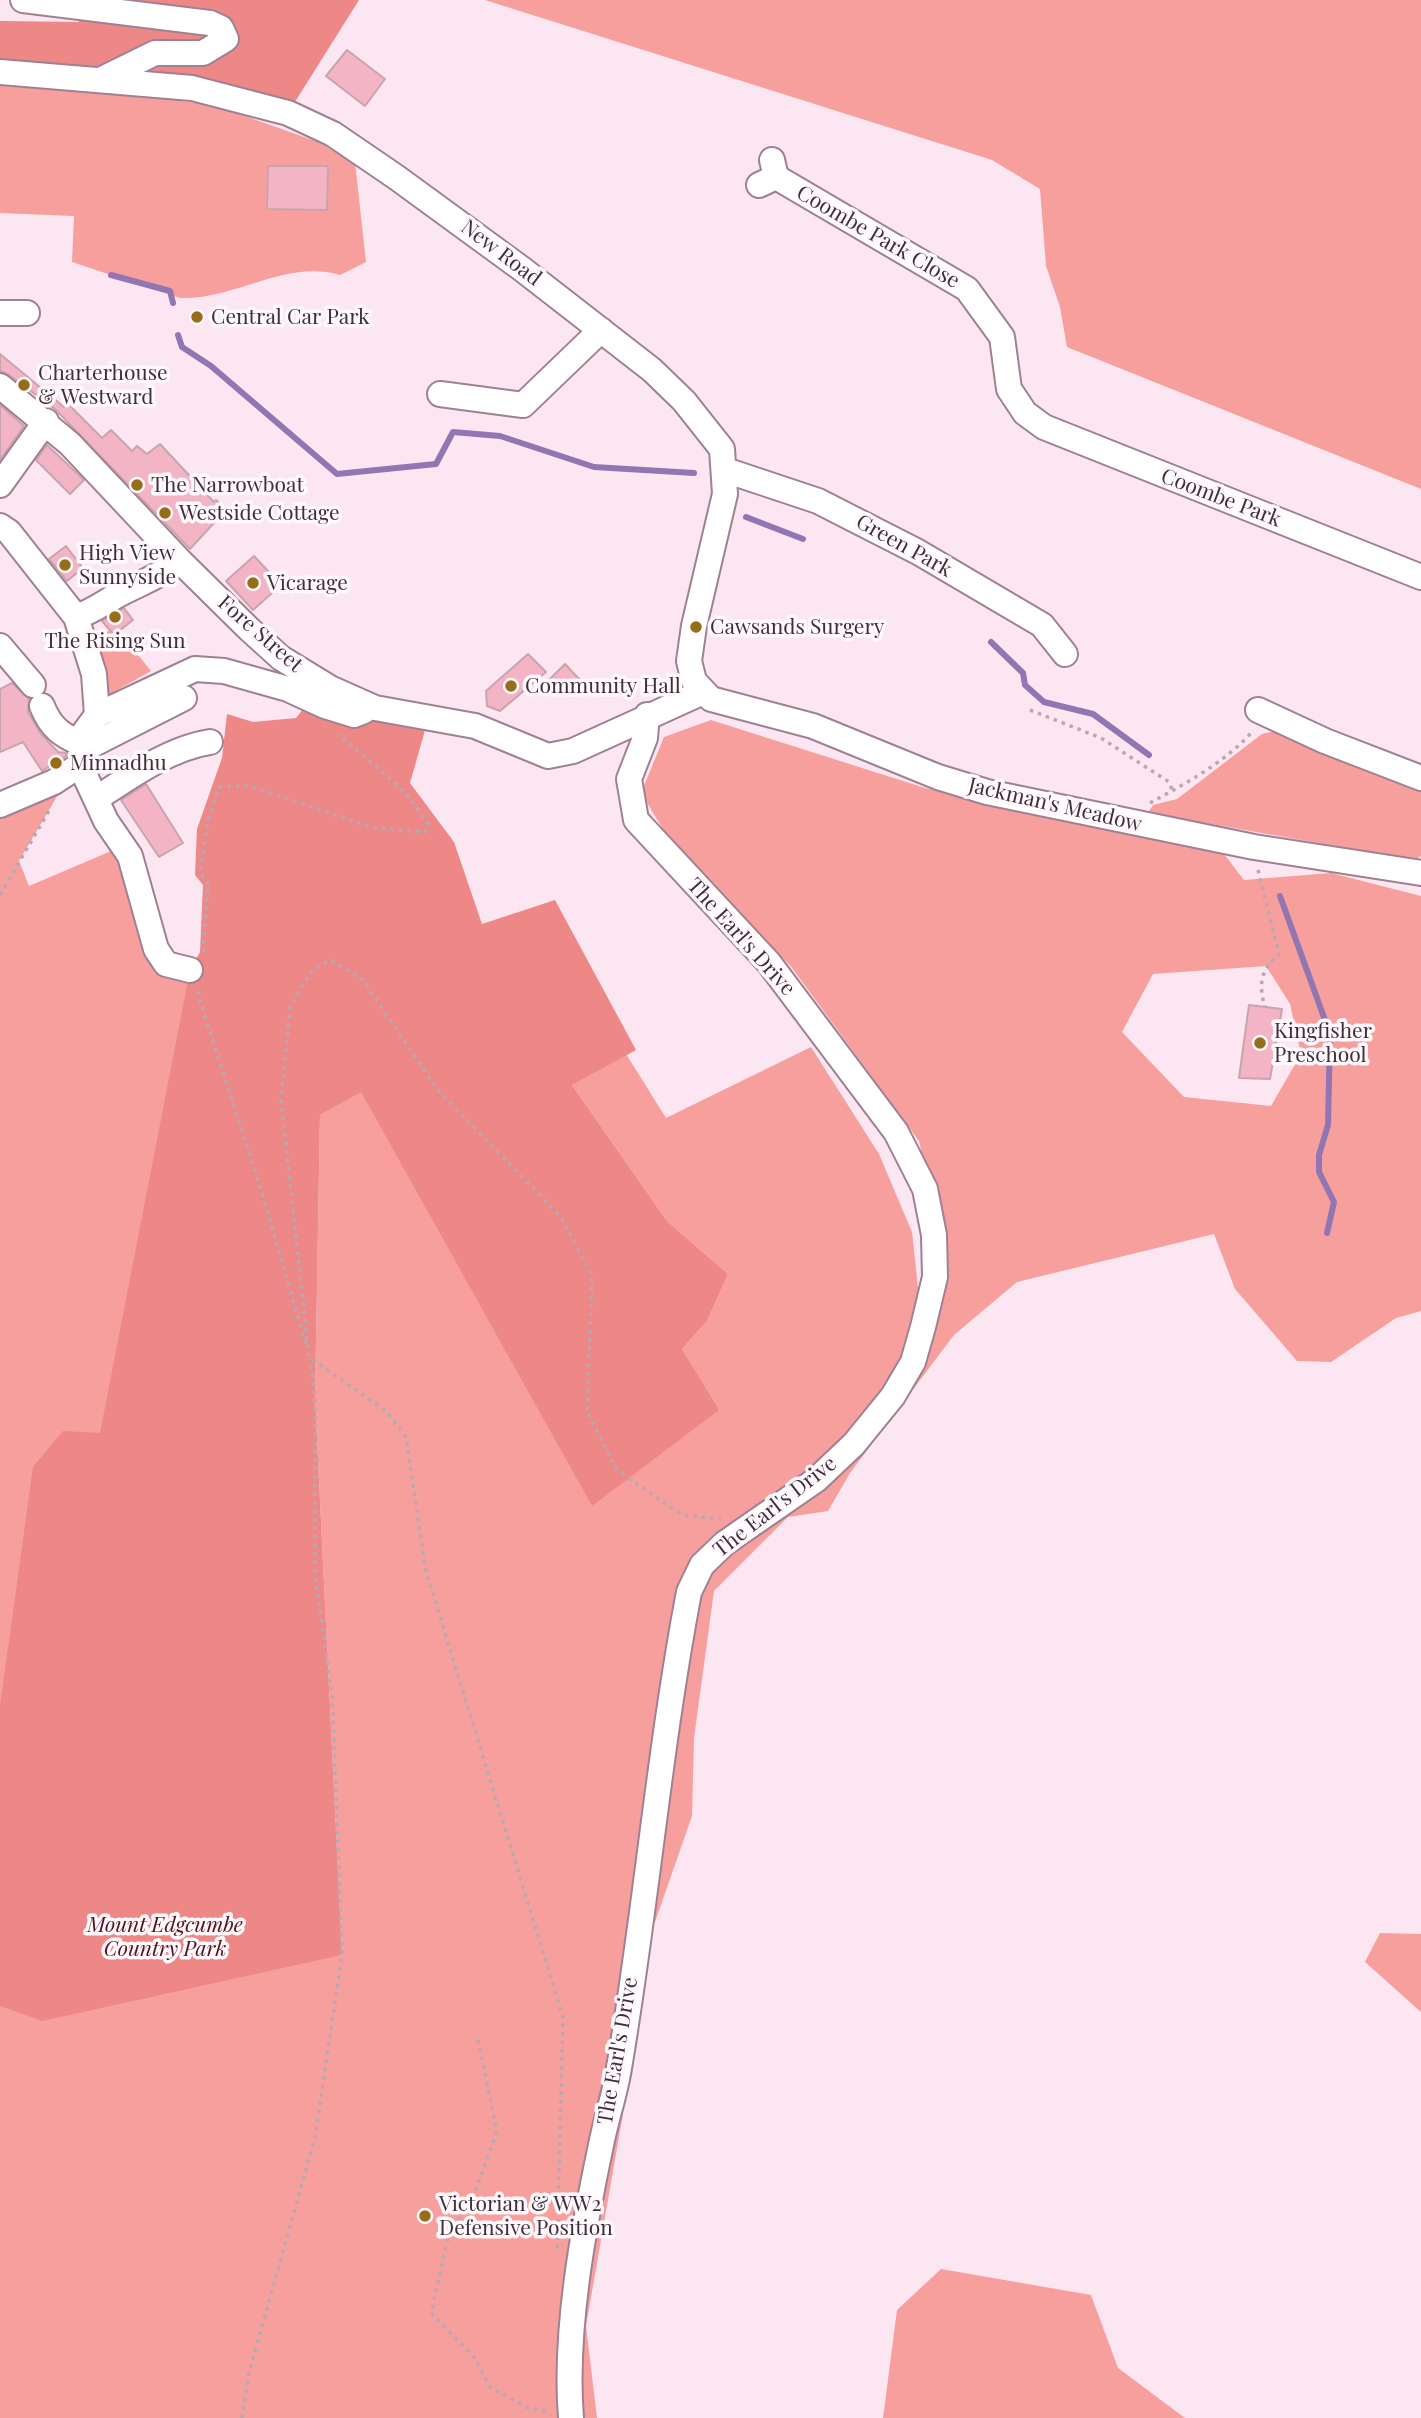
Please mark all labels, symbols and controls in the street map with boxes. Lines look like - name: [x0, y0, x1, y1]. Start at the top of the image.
- street label: Coombe Park Close: [792, 180, 964, 294]
- street label: New Road: [456, 215, 546, 291]
- place label: Central Car Park: [211, 304, 370, 330]
- marker: Central Car Park: [189, 309, 205, 325]
- place label: Charterhouse & Westward: [38, 360, 168, 410]
- marker: Charterhouse & Westward: [16, 377, 32, 393]
- street label: Coombe Park: [1157, 464, 1285, 532]
- place label: The Narrowboat: [151, 472, 304, 498]
- marker: The Narrowboat: [129, 477, 145, 493]
- place label: Westside Cottage: [179, 500, 340, 526]
- marker: Westside Cottage: [157, 505, 173, 521]
- street label: Green Park: [852, 509, 956, 583]
- place label: High View Sunnyside: [79, 540, 176, 590]
- marker: High View Sunnyside: [57, 557, 73, 573]
- place label: Vicarage: [267, 570, 348, 596]
- marker: Vicarage: [245, 575, 261, 591]
- street label: Fore Street: [212, 590, 308, 678]
- marker: The Rising Sun: [107, 609, 123, 625]
- place label: Cawsands Surgery: [710, 614, 884, 640]
- marker: Cawsands Surgery: [688, 619, 704, 635]
- place label: The Rising Sun: [44, 628, 186, 654]
- place label: Community Hall: [525, 673, 681, 699]
- marker: Community Hall: [503, 678, 519, 694]
- place label: Minnadhu: [70, 750, 167, 776]
- marker: Minnadhu: [48, 755, 64, 771]
- street label: Jackman's Meadow: [966, 773, 1144, 837]
- street label: The Earl's Drive: [682, 873, 800, 1001]
- place label: Kingfisher Preschool: [1274, 1018, 1372, 1068]
- marker: Kingfisher Preschool: [1252, 1035, 1268, 1051]
- street label: The Earl's Drive: [708, 1451, 842, 1563]
- park label: Mount Edgcumbe Country Park: [87, 1912, 243, 1962]
- street label: The Earl's Drive: [593, 1975, 643, 2127]
- place label: Victorian & WW2 Defensive Position: [439, 2191, 613, 2241]
- marker: Victorian & WW2 Defensive Position: [417, 2208, 433, 2224]

